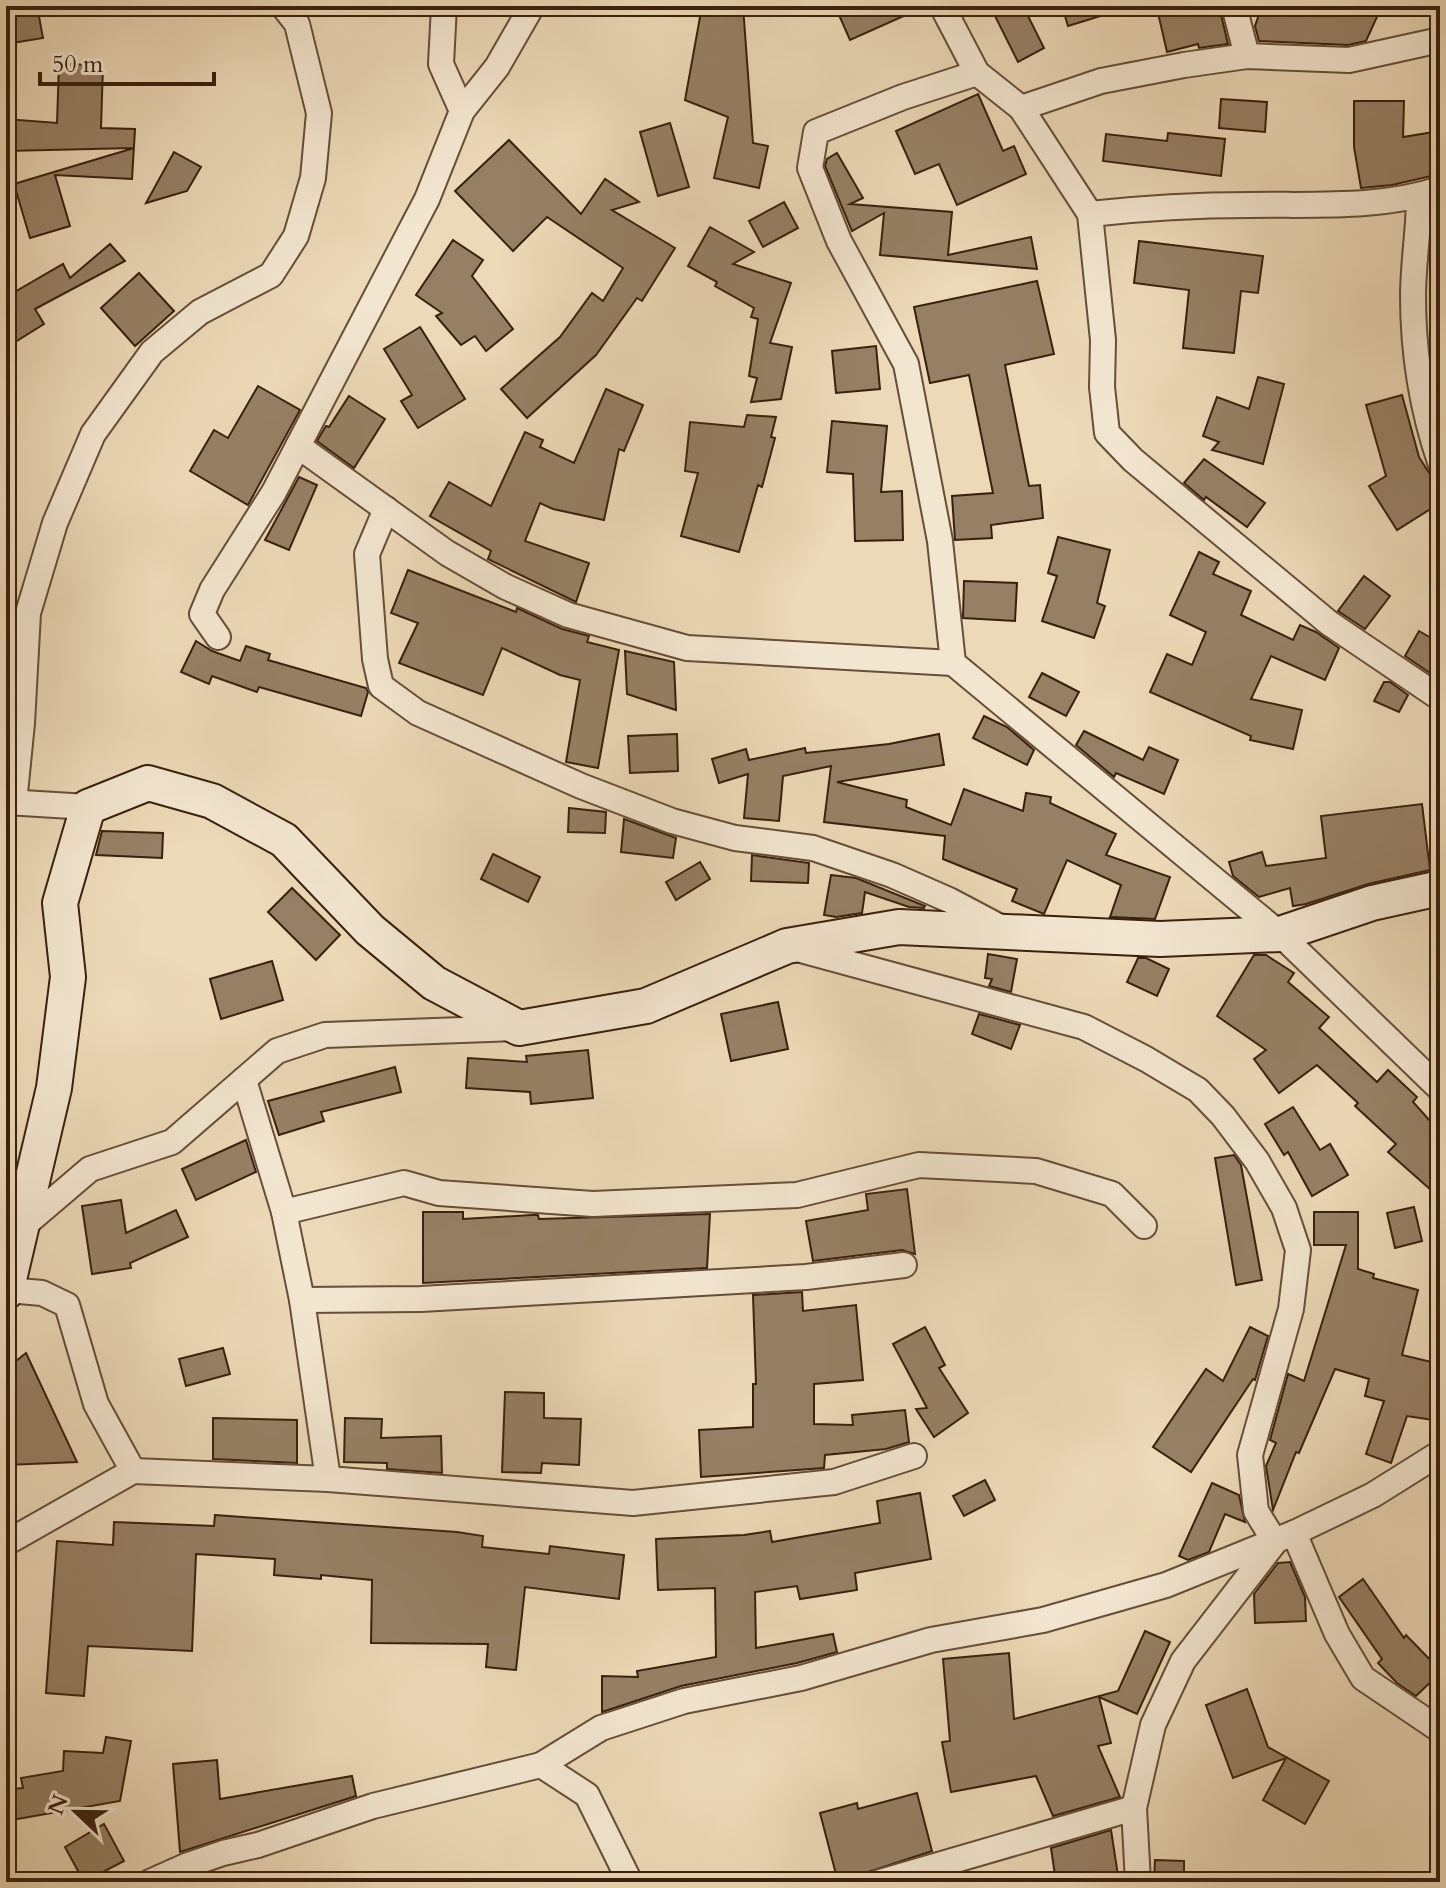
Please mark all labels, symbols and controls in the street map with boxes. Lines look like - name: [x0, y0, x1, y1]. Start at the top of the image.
- scale bar: [40, 36, 214, 86]
- text: 50 m: [52, 48, 104, 81]
- north arrow: [36, 1772, 116, 1852]
- text: N: [41, 1790, 76, 1819]

